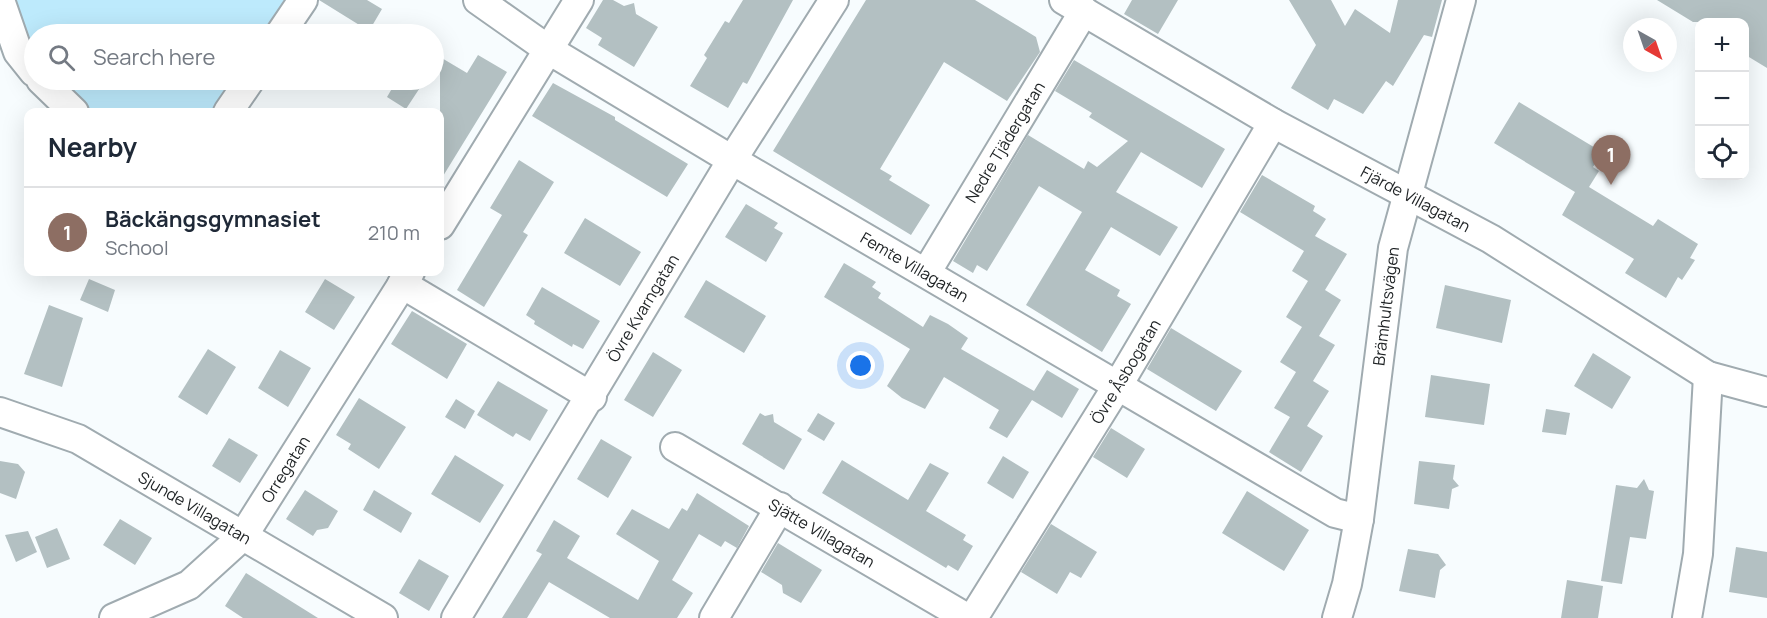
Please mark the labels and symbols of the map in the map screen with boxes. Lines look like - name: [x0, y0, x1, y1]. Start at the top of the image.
- north arrow: [1623, 18, 1677, 72]
- street label: Nedre Tjädergatan: [960, 77, 1050, 207]
- pin: 1: [1592, 136, 1630, 185]
- street label: Fjärde Villagatan: [1357, 161, 1474, 237]
- street label: Femte Villagatan: [857, 227, 973, 307]
- street label: Brämhultsvägen: [1367, 245, 1404, 367]
- street label: Övre Kvarngatan: [602, 250, 684, 366]
- street label: Övre Åsbogatan: [1086, 315, 1166, 428]
- your location: [846, 351, 875, 380]
- street label: Orregatan: [256, 431, 315, 507]
- street label: Sjunde Villagatan: [134, 466, 255, 549]
- street label: Sjätte Villagatan: [764, 493, 879, 573]

